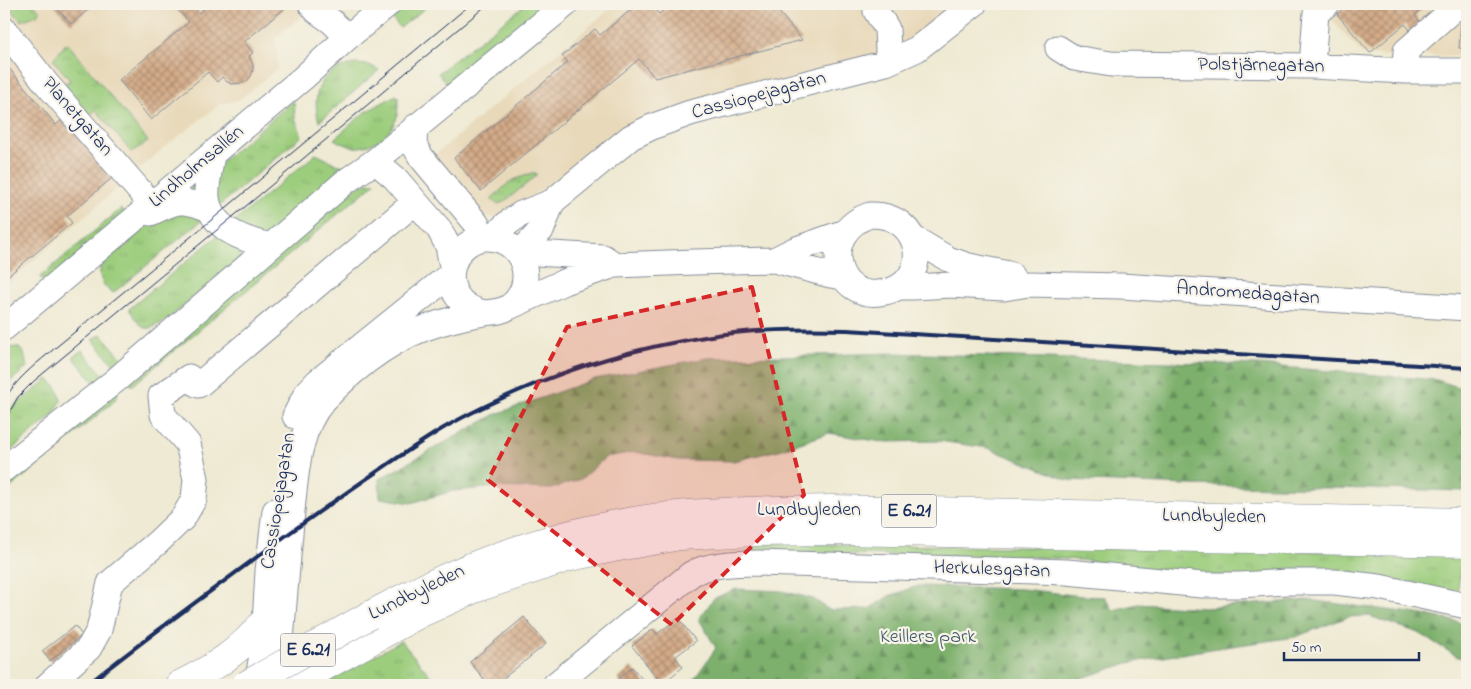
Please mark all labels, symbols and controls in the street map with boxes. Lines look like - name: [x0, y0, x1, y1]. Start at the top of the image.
- street label: Polstjärnegatan: [1197, 50, 1325, 83]
- street label: Cassiopejagatan: [689, 64, 830, 129]
- street label: Planetgatan: [33, 71, 120, 164]
- street label: Lindholmsallén: [143, 118, 251, 216]
- street label: Andromedagatan: [1175, 275, 1321, 314]
- street label: Cassiopejagatan: [254, 430, 305, 572]
- road number: E 6.21: [882, 494, 936, 528]
- street label: Lundbyleden: [757, 496, 861, 525]
- street label: Lundbyleden: [1162, 502, 1266, 532]
- street label: Herkulesgatan: [933, 553, 1051, 588]
- street label: Lundbyleden: [364, 557, 470, 629]
- park label: Keillers park: [880, 623, 976, 652]
- scale bar: [1284, 629, 1418, 661]
- road number: E 6.21: [280, 634, 336, 666]
- text: 50 m: [1291, 637, 1322, 659]

